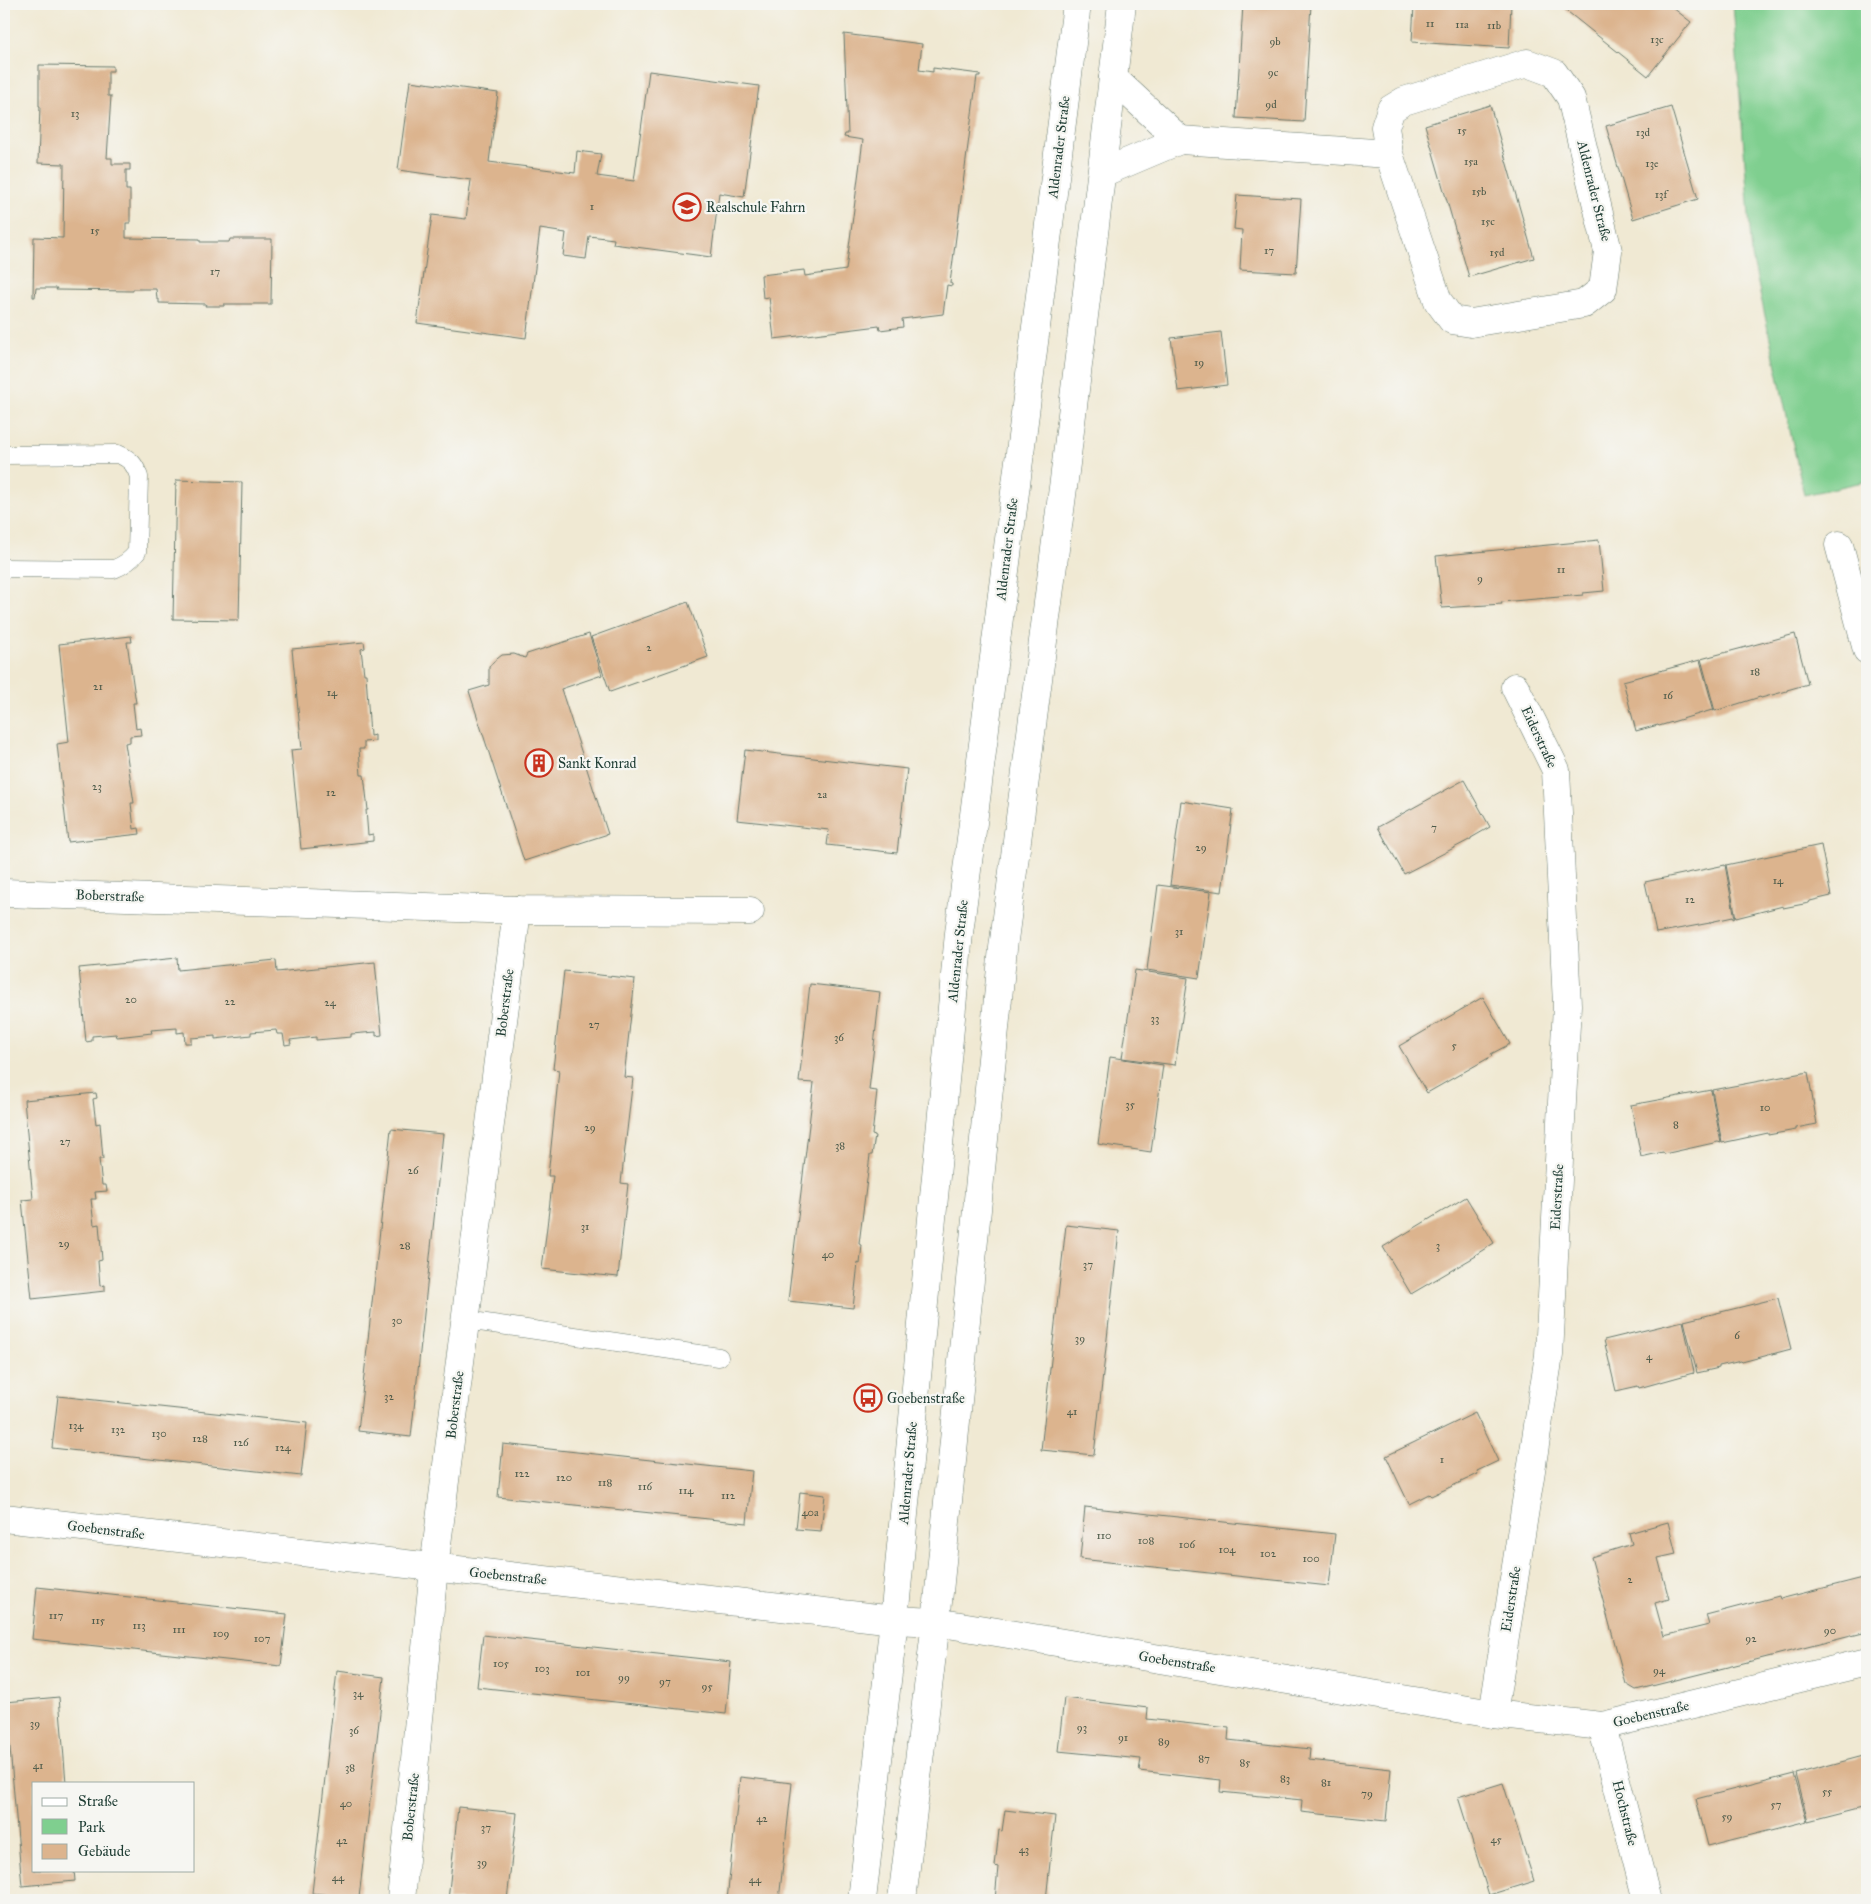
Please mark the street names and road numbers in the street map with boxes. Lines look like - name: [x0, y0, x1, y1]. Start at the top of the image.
- street label: Aldenrader Straße: [1044, 95, 1074, 200]
- street label: Aldenrader Straße: [1573, 138, 1615, 243]
- street label: Aldenrader Straße: [992, 497, 1022, 602]
- street label: Eiderstraße: [1517, 703, 1561, 771]
- street label: Boberstraße: [75, 886, 145, 906]
- street label: Aldenrader Straße: [944, 899, 972, 1004]
- street label: Boberstraße: [492, 968, 518, 1038]
- street label: Eiderstraße: [1547, 1163, 1567, 1231]
- street label: Boberstraße: [442, 1370, 468, 1440]
- street label: Aldenrader Straße: [895, 1421, 921, 1526]
- street label: Goebenstraße: [66, 1517, 146, 1543]
- street label: Goebenstraße: [468, 1563, 548, 1589]
- street label: Eiderstraße: [1497, 1565, 1525, 1633]
- street label: Goebenstraße: [1137, 1648, 1217, 1677]
- street label: Goebenstraße: [1611, 1697, 1691, 1731]
- street label: Boberstraße: [399, 1772, 423, 1842]
- street label: Hochstraße: [1609, 1778, 1641, 1848]

